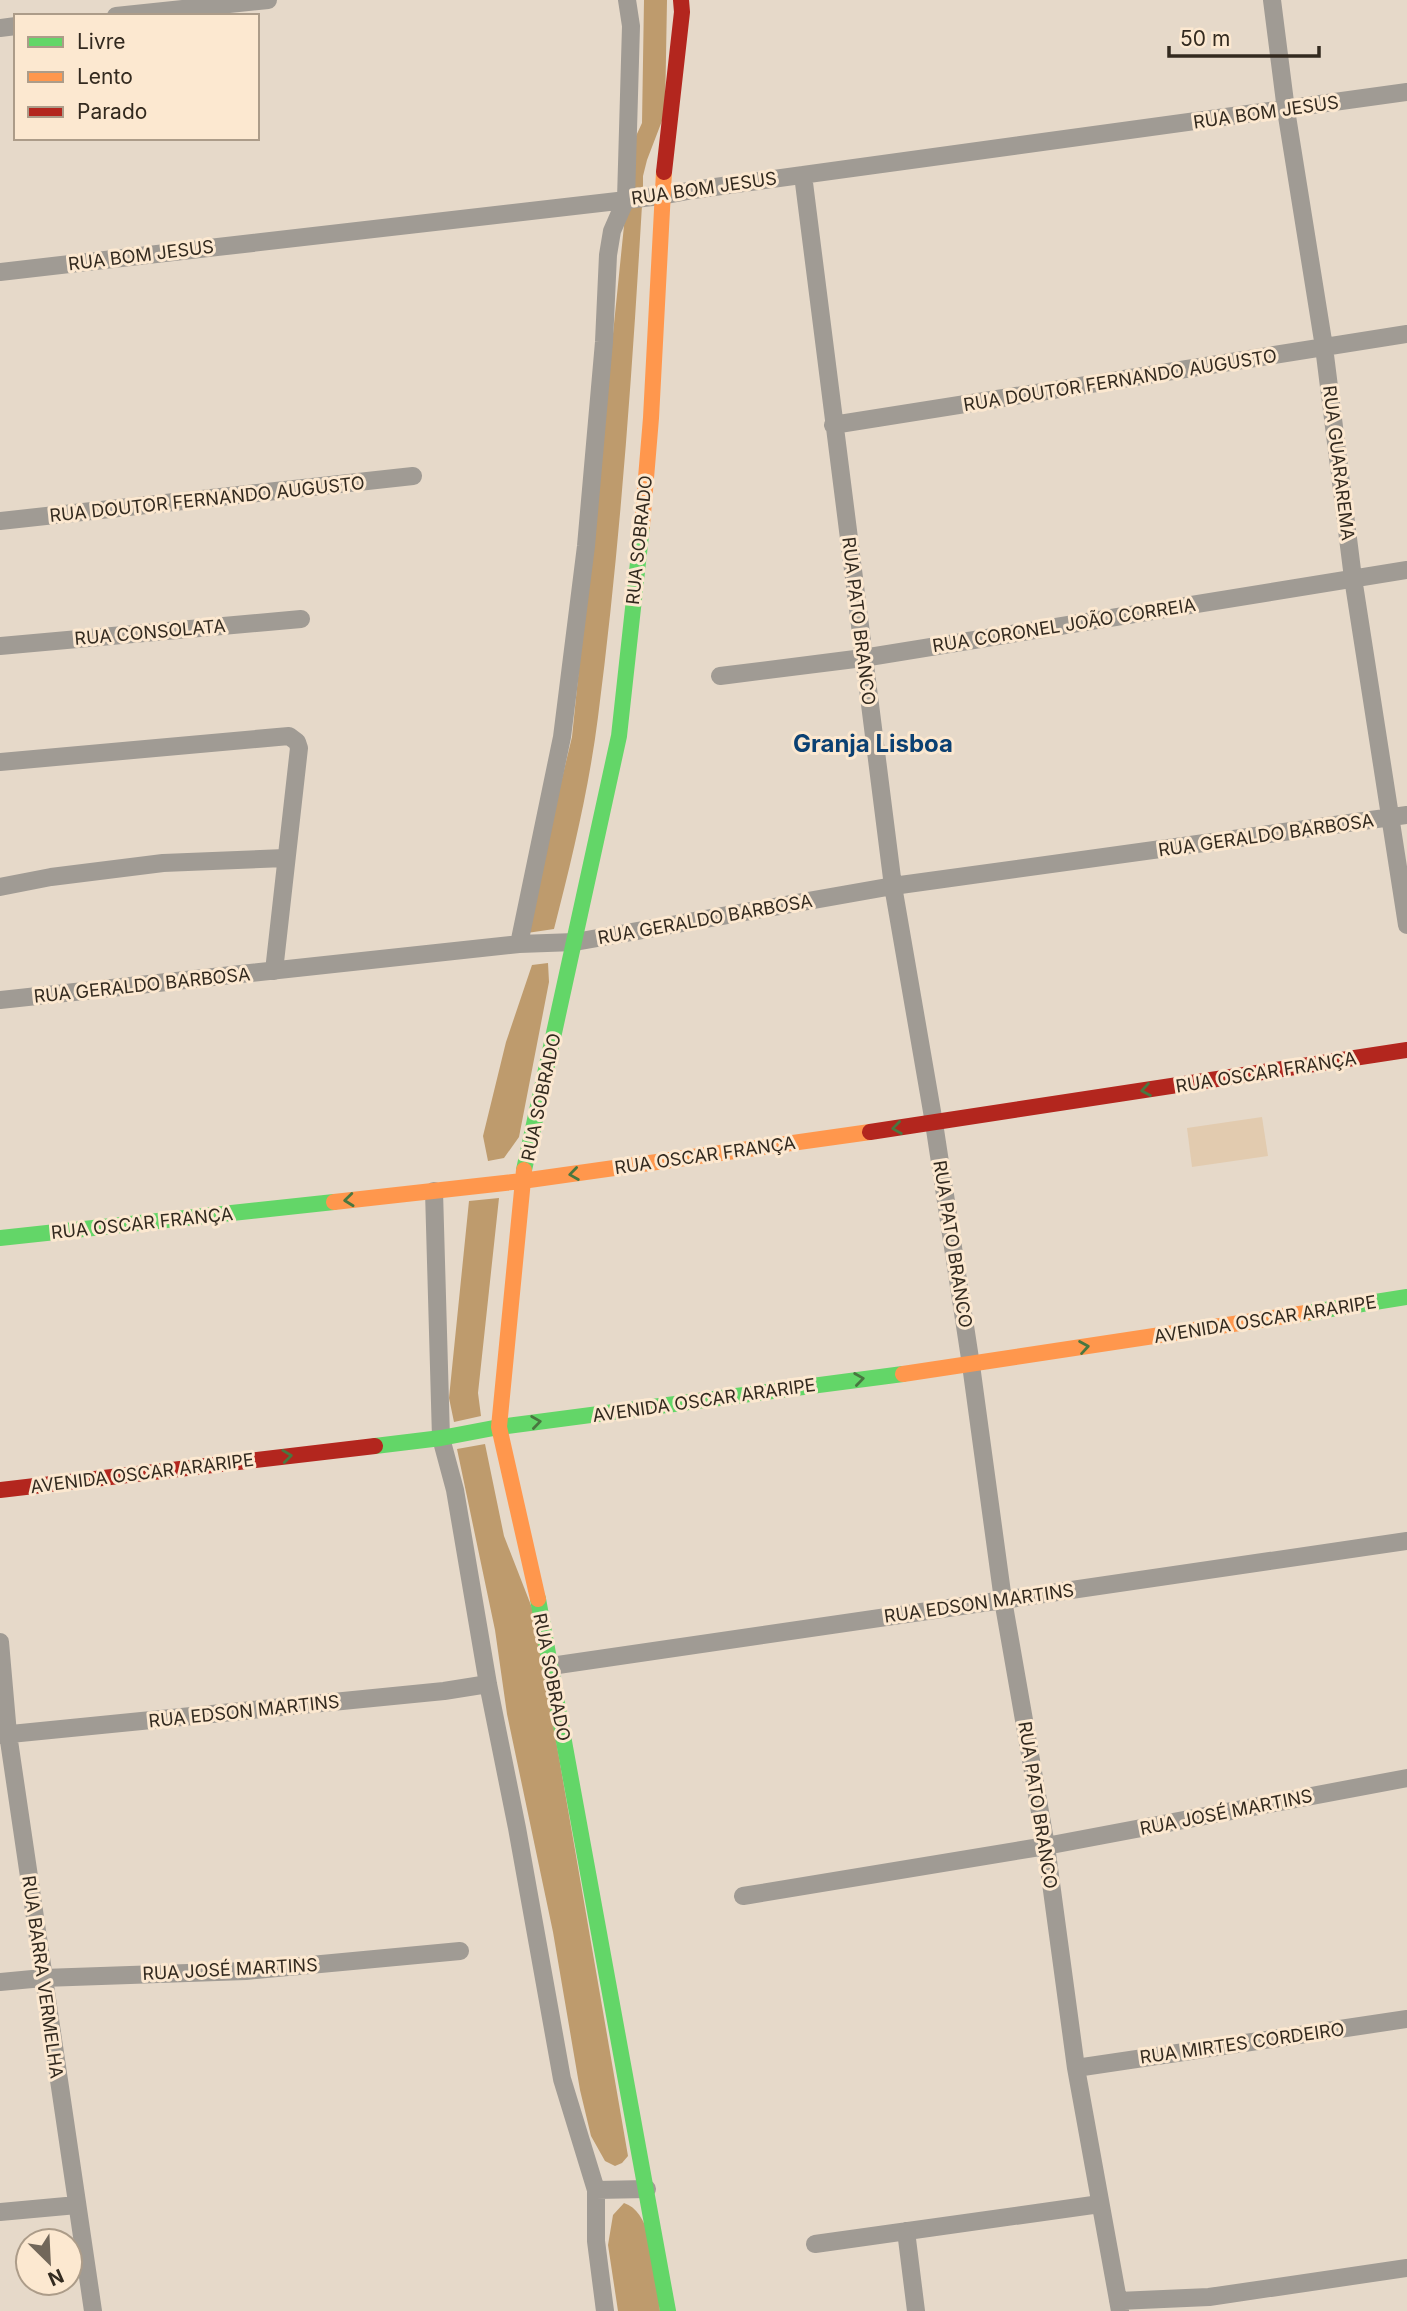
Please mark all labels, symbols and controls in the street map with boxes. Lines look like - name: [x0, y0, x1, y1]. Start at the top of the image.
- legend: [14, 14, 259, 140]
- scale bar: [1169, 14, 1320, 58]
- text: 50 m: [1180, 26, 1230, 51]
- text: Livre: [77, 29, 126, 54]
- text: Lento: [77, 64, 133, 89]
- street label: RUA BOM JESUS: [1192, 91, 1340, 133]
- text: Parado: [77, 99, 147, 124]
- street label: RUA BOM JESUS: [630, 167, 778, 209]
- street label: RUA BOM JESUS: [67, 236, 215, 274]
- street label: RUA DOUTOR FERNANDO AUGUSTO: [962, 345, 1278, 415]
- street label: RUA GUARAREMA: [1319, 384, 1359, 542]
- street label: RUA DOUTOR FERNANDO AUGUSTO: [48, 472, 366, 526]
- street label: RUA SOBRADO: [622, 474, 656, 606]
- street label: RUA PATO BRANCO: [838, 536, 880, 706]
- street label: RUA CORONEL JOÃO CORREIA: [931, 593, 1197, 656]
- street label: RUA CONSOLATA: [74, 615, 226, 649]
- district label: Granja Lisboa: [793, 729, 953, 758]
- street label: RUA GERALDO BARBOSA: [1157, 809, 1375, 861]
- street label: RUA GERALDO BARBOSA: [596, 890, 814, 948]
- street label: RUA GERALDO BARBOSA: [33, 963, 251, 1007]
- street label: RUA SOBRADO: [517, 1031, 565, 1163]
- street label: RUA OSCAR FRANÇA: [1174, 1047, 1358, 1097]
- one-way arrow: [1140, 1082, 1152, 1097]
- one-way arrow: [891, 1120, 903, 1135]
- street label: RUA OSCAR FRANÇA: [613, 1132, 797, 1178]
- street label: RUA PATO BRANCO: [929, 1159, 977, 1329]
- one-way arrow: [569, 1166, 580, 1181]
- one-way arrow: [343, 1193, 354, 1208]
- street label: RUA OSCAR FRANÇA: [50, 1203, 234, 1243]
- street label: AVENIDA OSCAR ARARIPE: [1152, 1291, 1378, 1347]
- one-way arrow: [1078, 1340, 1090, 1355]
- one-way arrow: [853, 1372, 865, 1387]
- street label: AVENIDA OSCAR ARARIPE: [591, 1374, 817, 1426]
- one-way arrow: [530, 1415, 542, 1430]
- street label: AVENIDA OSCAR ARARIPE: [29, 1449, 255, 1497]
- one-way arrow: [281, 1449, 293, 1464]
- street label: RUA EDSON MARTINS: [883, 1579, 1075, 1627]
- street label: RUA SOBRADO: [529, 1611, 575, 1743]
- street label: RUA EDSON MARTINS: [148, 1691, 340, 1731]
- street label: RUA PATO BRANCO: [1014, 1720, 1062, 1890]
- street label: RUA JOSÉ MARTINS: [1138, 1784, 1314, 1839]
- street label: RUA BARRA VERMELHA: [18, 1874, 68, 2080]
- street label: RUA JOSÉ MARTINS: [142, 1953, 318, 1984]
- street label: RUA MIRTES CORDEIRO: [1138, 2018, 1346, 2068]
- north arrow: [14, 2227, 84, 2297]
- text: N: [44, 2264, 67, 2291]

